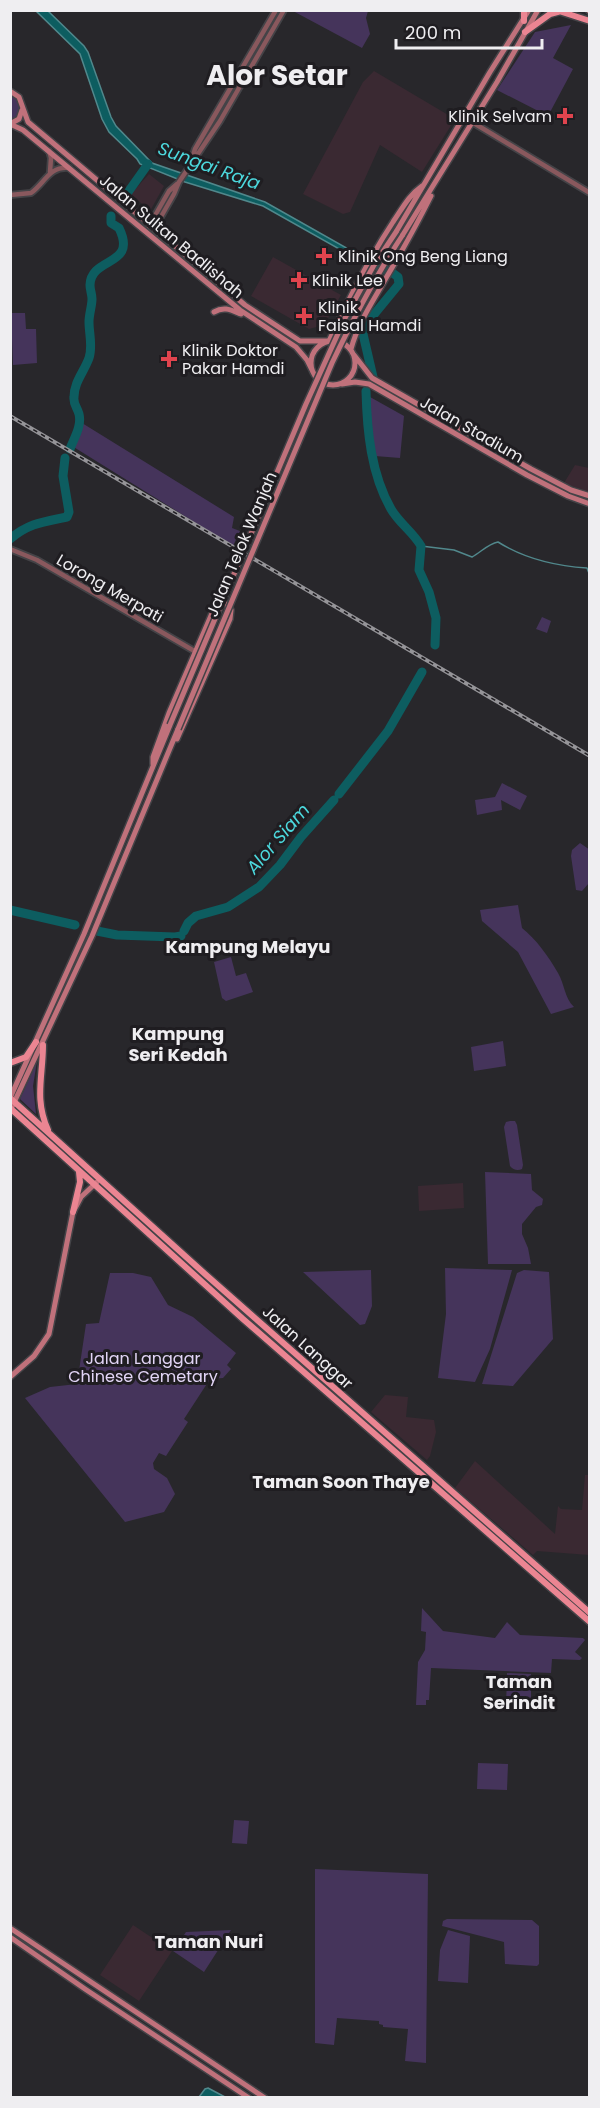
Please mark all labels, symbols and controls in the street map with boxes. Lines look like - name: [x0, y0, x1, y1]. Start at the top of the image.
- scale bar: [396, 12, 542, 50]
- text: 200 m: [405, 20, 461, 45]
- district label: Alor Setar: [206, 56, 348, 95]
- place label: Klinik Selvam: [448, 105, 552, 128]
- marker: Klinik Selvam: [556, 107, 574, 125]
- water label: Sungai Raja: [154, 135, 264, 196]
- street label: Jalan Sultan Badlishah: [94, 169, 249, 304]
- place label: Klinik Ong Beng Liang: [338, 245, 508, 268]
- marker: Klinik Ong Beng Liang: [315, 247, 333, 265]
- place label: Klinik Lee: [312, 269, 383, 292]
- marker: Klinik Lee: [290, 271, 308, 289]
- place label: Klinik Faisal Hamdi: [318, 296, 421, 337]
- marker: Klinik Faisal Hamdi: [295, 307, 313, 325]
- place label: Klinik Doktor Pakar Hamdi: [182, 339, 285, 380]
- marker: Klinik Doktor Pakar Hamdi: [160, 350, 178, 368]
- street label: Jalan Stadium: [416, 390, 528, 468]
- street label: Jalan Telok Wanjah: [200, 468, 282, 620]
- street label: Lorong Merpati: [52, 549, 167, 628]
- water label: Alor Siam: [239, 798, 315, 880]
- district label: Kampung Melayu: [165, 934, 331, 959]
- district label: Kampung Seri Kedah: [128, 1021, 228, 1067]
- street label: Jalan Langgar: [257, 1300, 358, 1394]
- park label: Jalan Langgar Chinese Cemetary: [68, 1347, 218, 1388]
- district label: Taman Soon Thaye: [252, 1469, 430, 1494]
- district label: Taman Serindit: [483, 1669, 555, 1715]
- district label: Taman Nuri: [155, 1929, 263, 1954]

